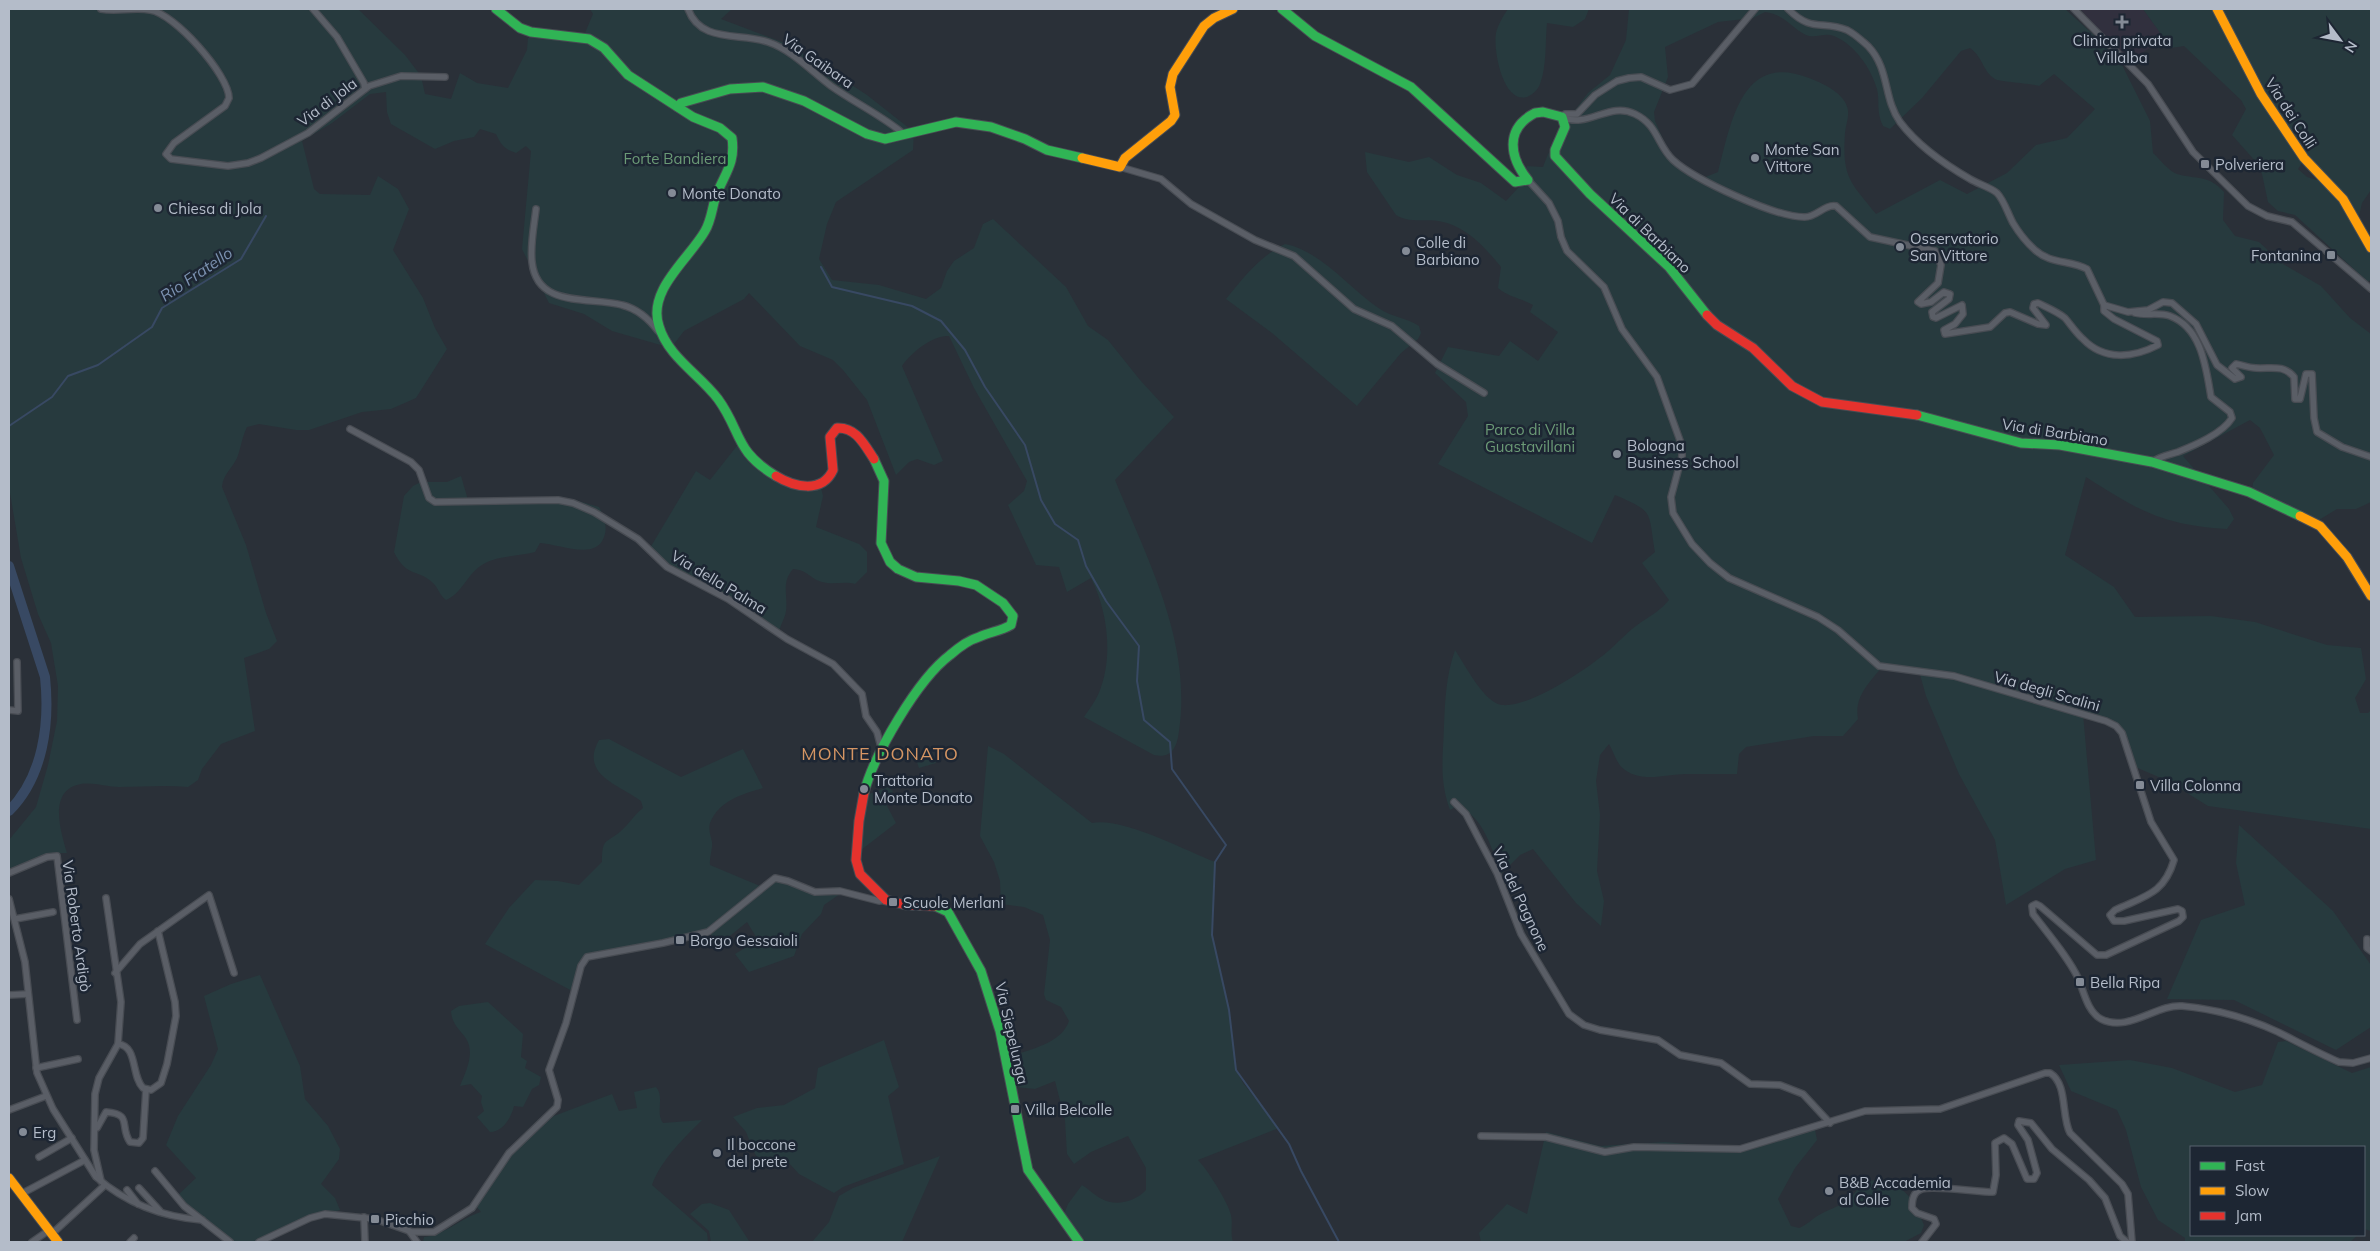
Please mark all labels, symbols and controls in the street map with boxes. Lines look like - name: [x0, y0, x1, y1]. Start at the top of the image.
- marker: Clinica privata Villalba: [2115, 15, 2129, 29]
- north arrow: [2315, 15, 2365, 65]
- street label: Via Gaibara: [779, 29, 857, 93]
- place label: Clinica privata Villalba: [2072, 31, 2172, 67]
- text: N: [2341, 38, 2361, 56]
- street label: Via di Jola: [294, 73, 360, 131]
- street label: Via dei Colli: [2261, 74, 2321, 152]
- place label: Monte San Vittore: [1765, 140, 1840, 176]
- park label: Forte Bandiera: [624, 149, 726, 168]
- marker: Monte San Vittore: [1749, 152, 1761, 164]
- place label: Polveriera: [2215, 155, 2284, 174]
- marker: Polveriera: [2199, 158, 2211, 170]
- place label: Monte Donato: [682, 184, 781, 203]
- marker: Monte Donato: [666, 187, 678, 199]
- street label: Via di Barbiano: [1605, 189, 1695, 277]
- place label: Chiesa di Jola: [168, 199, 262, 218]
- marker: Chiesa di Jola: [152, 202, 164, 214]
- place label: Osservatorio San Vittore: [1910, 229, 1999, 265]
- place label: Colle di Barbiano: [1416, 233, 1480, 269]
- marker: Osservatorio San Vittore: [1894, 241, 1906, 253]
- water label: Rio Fratello: [156, 242, 236, 306]
- marker: Colle di Barbiano: [1400, 245, 1412, 257]
- place label: Fontanina: [2251, 246, 2321, 265]
- marker: Fontanina: [2325, 249, 2337, 261]
- street label: Via di Barbiano: [2001, 414, 2109, 450]
- park label: Parco di Villa Guastavillani: [1485, 420, 1575, 456]
- place label: Bologna Business School: [1627, 436, 1739, 472]
- marker: Bologna Business School: [1611, 448, 1623, 460]
- street label: Via della Palma: [668, 546, 770, 618]
- street label: Via degli Scalini: [1992, 667, 2102, 715]
- district label: MONTE DONATO: [801, 742, 959, 765]
- place label: Trattoria Monte Donato: [874, 771, 973, 807]
- place label: Villa Colonna: [2150, 776, 2241, 795]
- marker: Villa Colonna: [2134, 779, 2146, 791]
- marker: Trattoria Monte Donato: [858, 783, 870, 795]
- street label: Via del Pagnone: [1488, 844, 1554, 954]
- street label: Via Roberto Ardigò: [58, 859, 96, 993]
- place label: Scuole Merlani: [903, 893, 1004, 912]
- marker: Scuole Merlani: [887, 896, 899, 908]
- place label: Borgo Gessaioli: [690, 931, 798, 950]
- marker: Borgo Gessaioli: [674, 934, 686, 946]
- place label: Bella Ripa: [2090, 973, 2160, 992]
- marker: Bella Ripa: [2074, 976, 2086, 988]
- street label: Via Siepelunga: [991, 980, 1033, 1086]
- place label: Villa Belcolle: [1025, 1100, 1112, 1119]
- marker: Villa Belcolle: [1009, 1103, 1021, 1115]
- place label: Erg: [33, 1123, 56, 1142]
- marker: Erg: [17, 1126, 29, 1138]
- place label: Il boccone del prete: [727, 1135, 796, 1171]
- legend: [2190, 1146, 2365, 1236]
- marker: Il boccone del prete: [711, 1147, 723, 1159]
- text: Fast: [2235, 1156, 2265, 1175]
- place label: B&B Accademia al Colle: [1839, 1173, 1951, 1209]
- text: Slow: [2235, 1181, 2269, 1200]
- marker: B&B Accademia al Colle: [1823, 1185, 1835, 1197]
- text: Jam: [2235, 1206, 2262, 1225]
- place label: Picchio: [385, 1210, 434, 1229]
- marker: Picchio: [369, 1213, 381, 1225]

